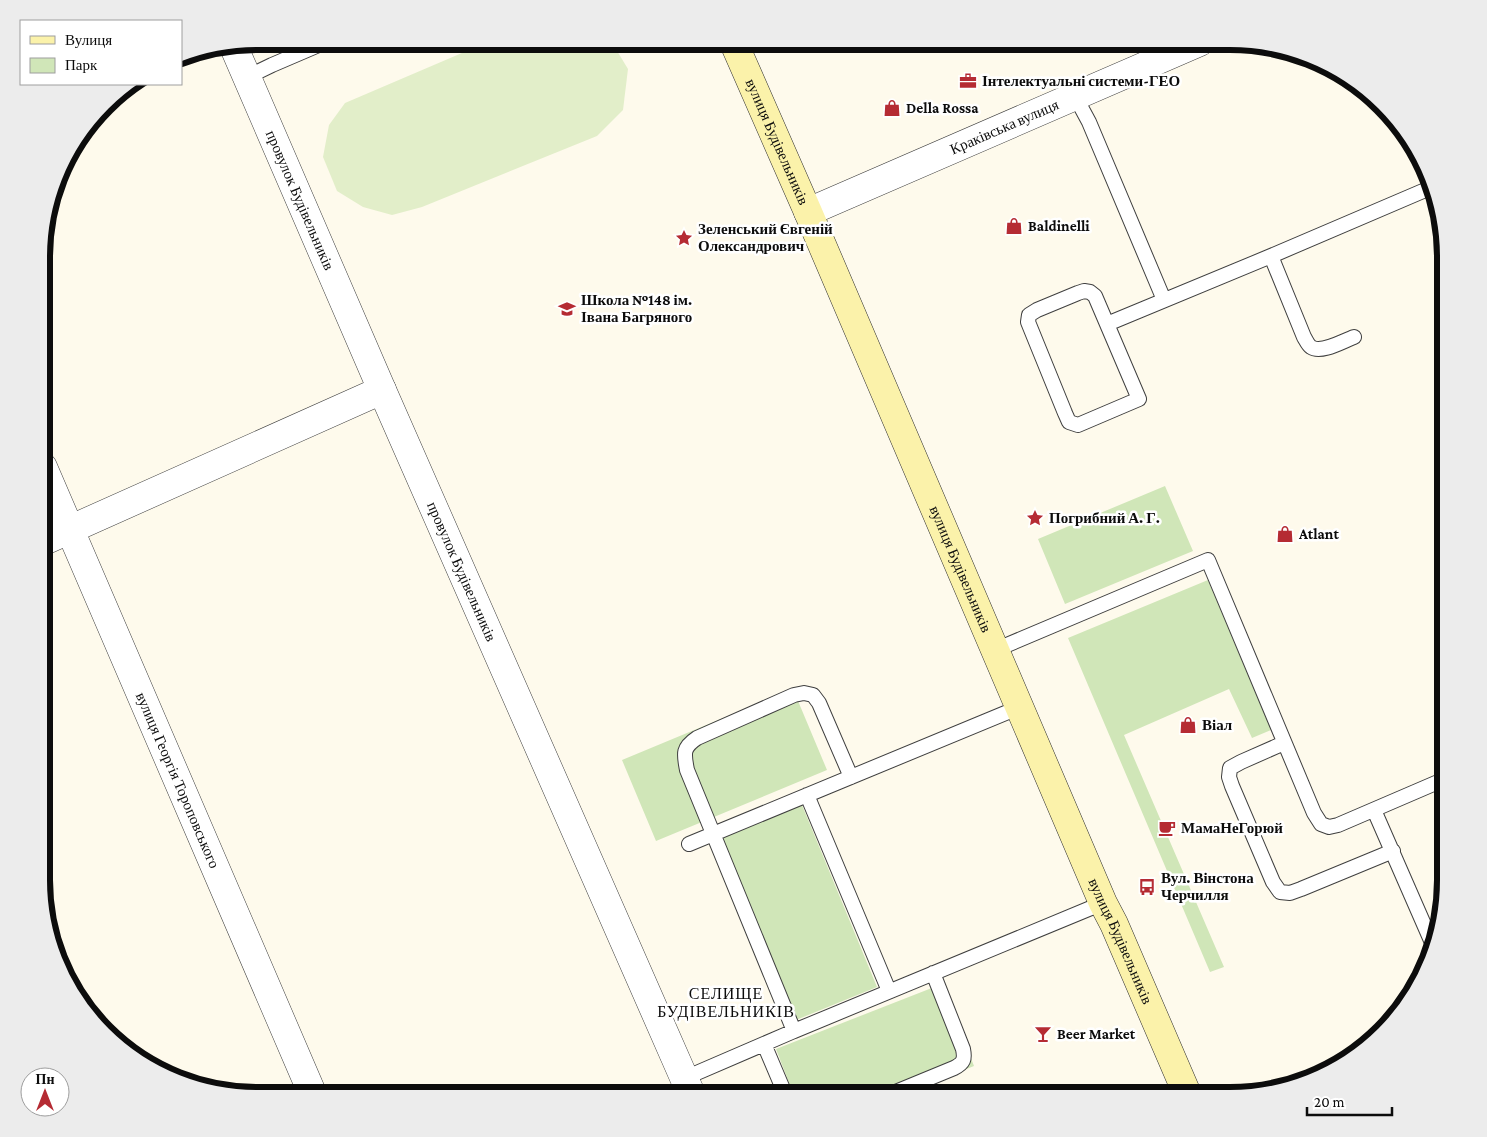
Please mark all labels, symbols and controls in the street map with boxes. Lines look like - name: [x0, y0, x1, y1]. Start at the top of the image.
- legend: [20, 20, 182, 85]
- text: Вулиця: [65, 32, 112, 48]
- text: Парк: [65, 57, 98, 73]
- office icon: Інтелектуальні системи-ГЕО: [958, 71, 978, 91]
- place label: Інтелектуальні системи-ГЕО: [982, 73, 1180, 89]
- street label: вулиця Будівельників: [743, 76, 812, 207]
- street label: Краківська вулиця: [948, 96, 1061, 157]
- shop icon: Della Rossa: [882, 98, 902, 118]
- place label: Della Rossa: [906, 100, 979, 116]
- street label: провулок Будівельників: [263, 128, 337, 273]
- shop icon: Baldinelli: [1004, 216, 1024, 236]
- place label: Baldinelli: [1028, 218, 1090, 234]
- place label: Зеленський Євгеній Олександрович: [698, 221, 833, 254]
- place icon: Зеленський Євгеній Олександрович: [674, 228, 694, 248]
- place label: Школа №148 ім. Івана Багряного: [581, 292, 692, 325]
- school or university icon: Школа №148 ім. Івана Багряного: [557, 299, 577, 319]
- street label: провулок Будівельників: [424, 499, 499, 644]
- street label: вулиця Будівельників: [926, 503, 995, 635]
- place icon: Погрибний А. Г.: [1025, 508, 1045, 528]
- place label: Погрибний А. Г.: [1049, 510, 1160, 526]
- shop icon: Atlant: [1275, 524, 1295, 544]
- place label: Atlant: [1298, 526, 1339, 542]
- street label: вулиця Георгія Тороповського: [133, 690, 223, 871]
- shop icon: Віал: [1178, 715, 1198, 735]
- place label: Віал: [1202, 717, 1233, 733]
- cafe icon: МамаНеГорюй: [1157, 818, 1177, 838]
- place label: МамаНеГорюй: [1181, 820, 1283, 836]
- place label: Вул. Вінстона Черчилля: [1161, 870, 1254, 903]
- street label: вулиця Будівельників: [1085, 876, 1155, 1006]
- bus stop icon: Вул. Вінстона Черчилля: [1137, 877, 1157, 897]
- district label: СЕЛИЩЕ БУДІВЕЛЬНИКІВ: [657, 985, 795, 1021]
- bar icon: Beer Market: [1033, 1024, 1053, 1044]
- place label: Beer Market: [1057, 1026, 1136, 1042]
- north arrow: [20, 1067, 70, 1117]
- text: Пн: [36, 1071, 54, 1087]
- scale bar: [1307, 1084, 1392, 1116]
- text: 20 m: [1314, 1094, 1345, 1110]

